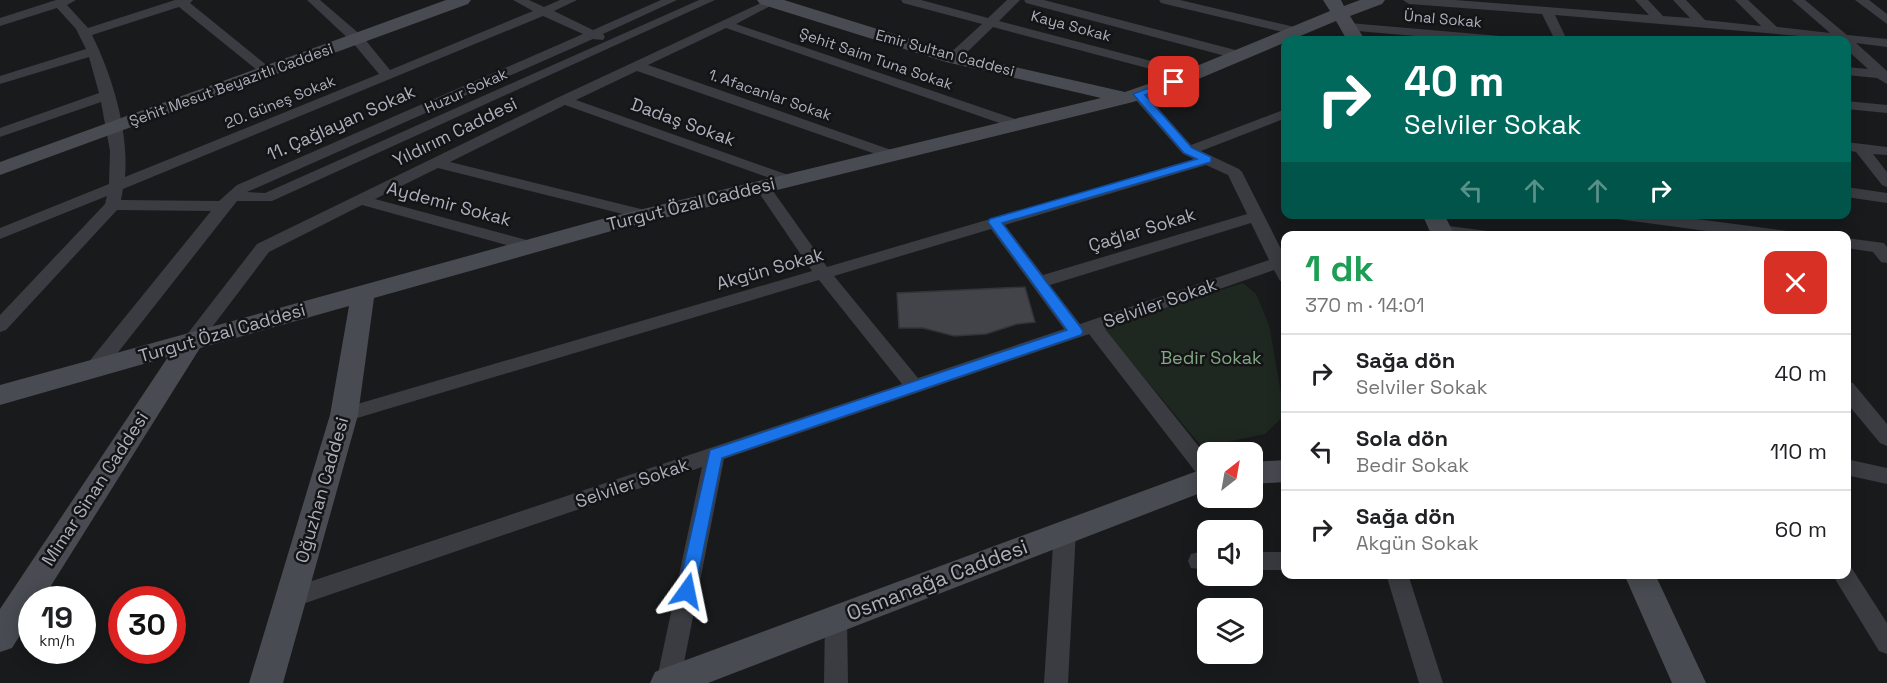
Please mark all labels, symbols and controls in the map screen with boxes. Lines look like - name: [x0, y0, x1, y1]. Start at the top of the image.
- street label: Kaya Sokak: [1029, 6, 1113, 45]
- street label: Ünal Sokak: [1403, 6, 1483, 31]
- street label: Şehit Saim Tuna Sokak: [797, 23, 955, 94]
- street label: Emir Sultan Caddesi: [874, 25, 1017, 80]
- street label: Şehit Mesut Beyazıtlı Caddesi: [126, 39, 335, 130]
- text: 40 m: [1404, 55, 1504, 108]
- pin: [1148, 56, 1199, 107]
- icon: right: [1305, 60, 1383, 138]
- street label: Huzur Sokak: [421, 64, 510, 117]
- street label: 1. Afacanlar Sokak: [706, 65, 834, 125]
- icon: arrive: [1157, 65, 1190, 98]
- street label: 20. Güneş Sokak: [222, 71, 338, 132]
- street label: 11. Çağlayan Sokak: [263, 79, 419, 166]
- street label: Yıldırım Caddesi: [389, 92, 521, 172]
- street label: Dadaş Sokak: [628, 92, 739, 151]
- text: Selviler Sokak: [1404, 107, 1582, 142]
- street label: Turgut Özal Caddesi: [604, 172, 777, 236]
- icon: left: [1455, 174, 1488, 207]
- icon: ahead: [1518, 174, 1551, 207]
- icon: ahead: [1581, 174, 1614, 207]
- icon: right: [1644, 174, 1677, 207]
- street label: Aydemir Sokak: [385, 176, 514, 231]
- street label: Çağlar Sokak: [1085, 202, 1199, 257]
- street label: Akgün Sokak: [714, 242, 826, 295]
- text: 1 dk: [1305, 246, 1374, 292]
- button: close: [1764, 251, 1827, 314]
- street label: Selviler Sokak: [1100, 272, 1220, 333]
- text: 370 m · 14:01: [1305, 292, 1425, 318]
- street label: Turgut Özal Caddesi: [136, 298, 308, 367]
- park label: Bedir Sokak: [1160, 346, 1262, 369]
- text: Sağa dön: [1356, 346, 1455, 374]
- icon: right: [1305, 357, 1338, 390]
- text: 40 m: [1775, 359, 1827, 387]
- text: Selviler Sokak: [1356, 374, 1488, 400]
- street label: Mimar Sinan Caddesi: [36, 407, 153, 570]
- street label: Oğuzhan Caddesi: [290, 414, 353, 565]
- text: Sola dön: [1356, 424, 1448, 452]
- icon: left: [1305, 435, 1338, 468]
- text: 110 m: [1770, 437, 1827, 465]
- north arrow: [1197, 442, 1263, 508]
- map controls: [1197, 442, 1263, 664]
- street label: Selviler Sokak: [572, 452, 692, 513]
- text: Bedir Sokak: [1356, 452, 1469, 478]
- text: Sağa dön: [1356, 502, 1455, 530]
- icon: right: [1305, 513, 1338, 546]
- text: 60 m: [1775, 515, 1827, 543]
- button: sound: [1197, 520, 1263, 586]
- text: Akgün Sokak: [1356, 530, 1479, 556]
- street label: Osmanağa Caddesi: [842, 533, 1031, 627]
- position arrow: [655, 559, 719, 623]
- speed limit sign: 30: [108, 586, 186, 664]
- text: 19: [41, 598, 73, 637]
- button: layers: [1197, 598, 1263, 664]
- text: km/h: [39, 631, 75, 650]

